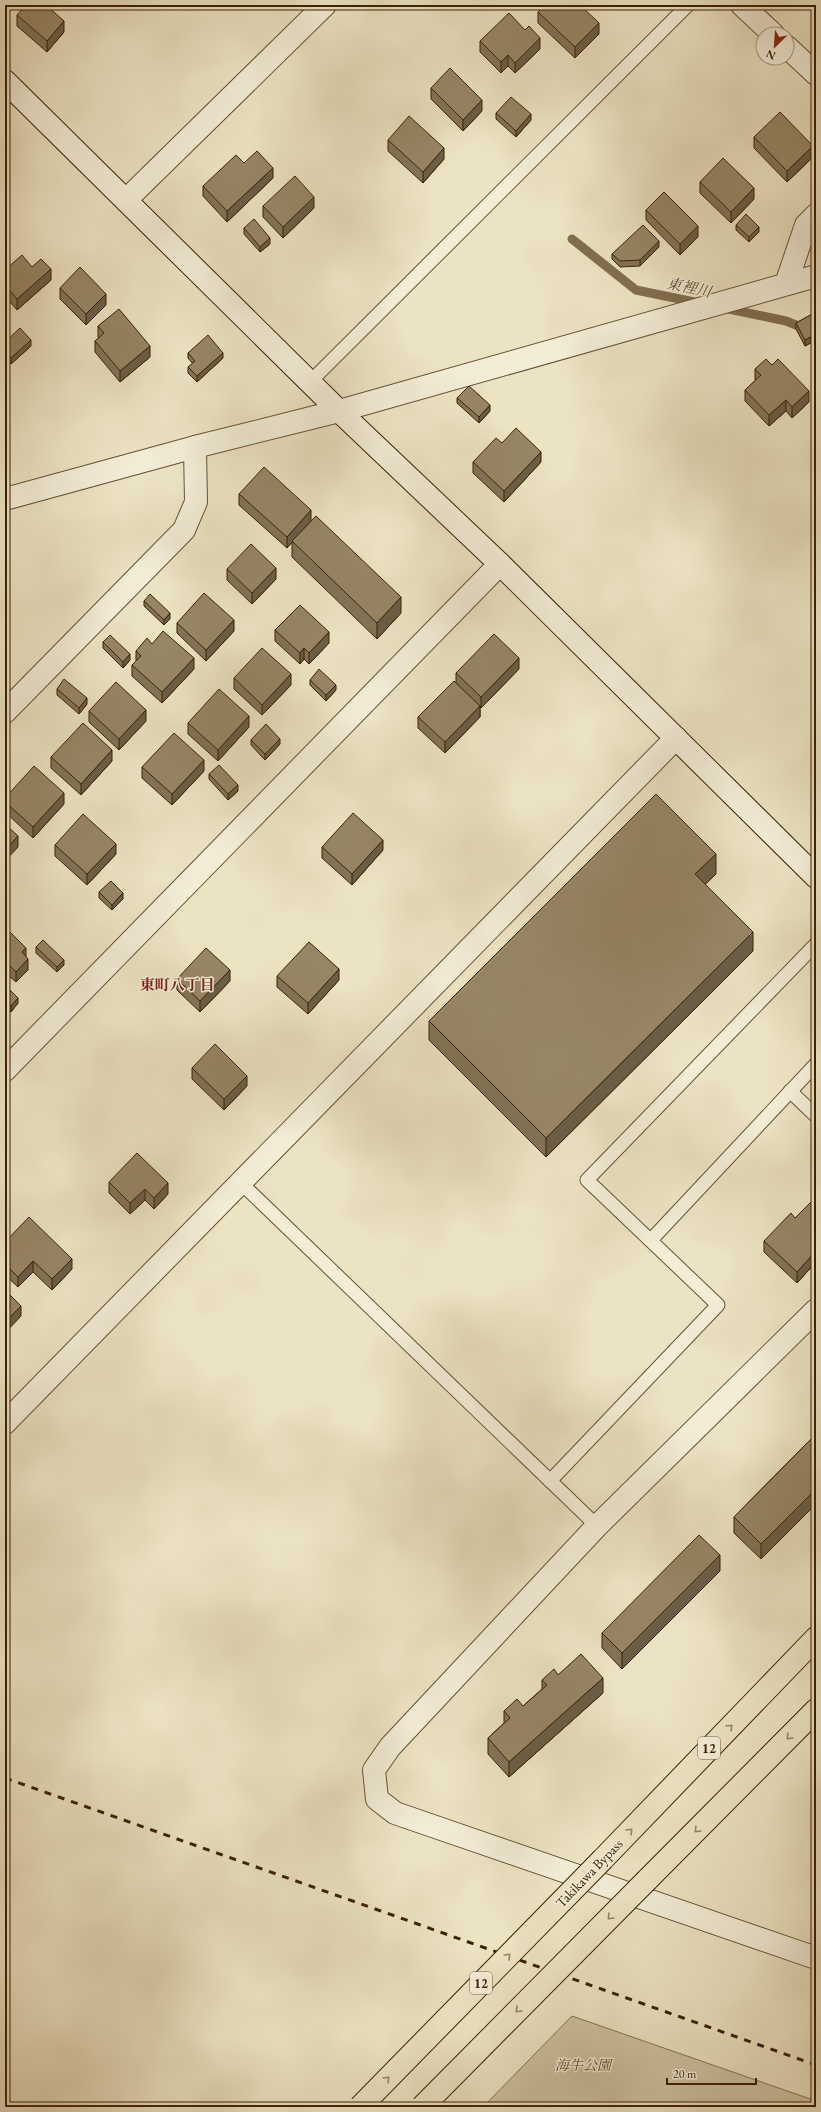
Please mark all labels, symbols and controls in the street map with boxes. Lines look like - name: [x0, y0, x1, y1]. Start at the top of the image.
- north arrow: [755, 26, 795, 66]
- text: N: [764, 47, 778, 63]
- water label: 東裡川: [665, 273, 715, 301]
- district label: 東町八丁目: [139, 975, 215, 994]
- one-way arrow: [725, 1724, 733, 1732]
- one-way arrow: [786, 1733, 793, 1740]
- road number: 12: [698, 1737, 720, 1759]
- one-way arrow: [694, 1825, 702, 1833]
- one-way arrow: [625, 1828, 633, 1836]
- street label: Takikawa Bypass: [552, 1834, 627, 1911]
- one-way arrow: [607, 1912, 615, 1920]
- one-way arrow: [503, 1953, 510, 1961]
- road number: 12: [470, 1972, 492, 1994]
- one-way arrow: [515, 2005, 523, 2013]
- park label: 海牛公園: [555, 2056, 613, 2074]
- scale bar: [667, 2060, 756, 2086]
- text: 20 m: [673, 2066, 697, 2082]
- one-way arrow: [382, 2076, 390, 2084]

